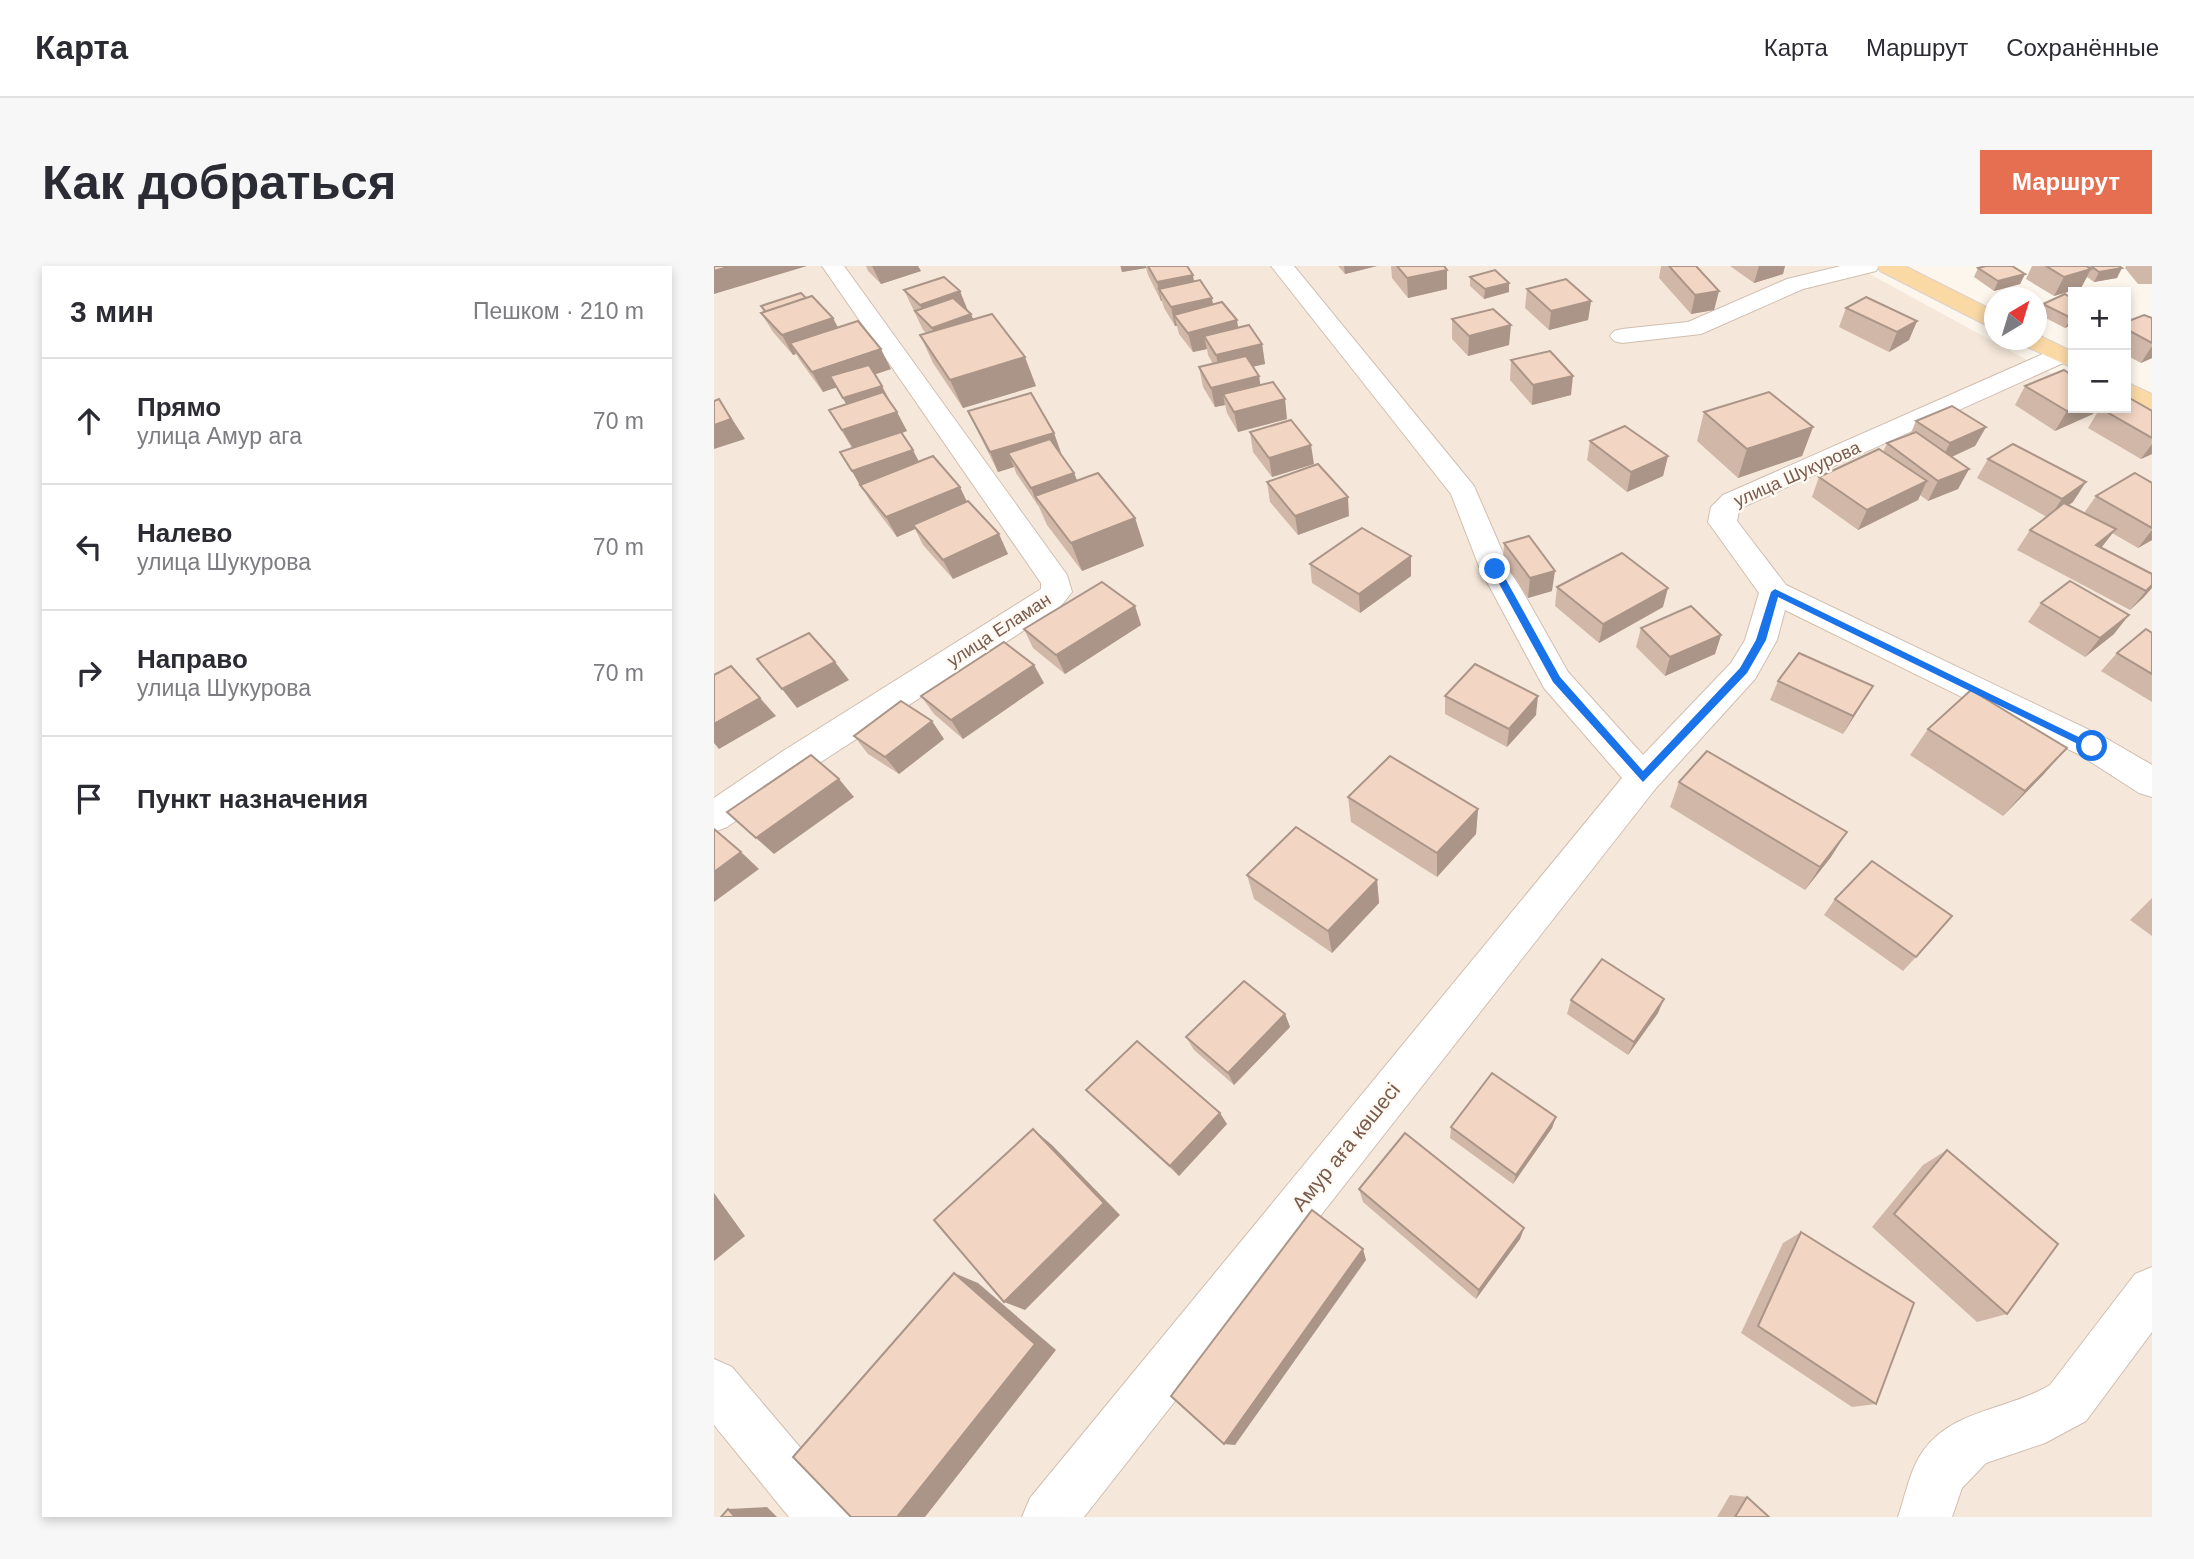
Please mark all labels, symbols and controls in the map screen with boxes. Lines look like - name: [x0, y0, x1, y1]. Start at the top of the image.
- text: Карта: [35, 29, 128, 66]
- text: Карта: [1764, 34, 1828, 61]
- text: Маршрут: [1866, 34, 1968, 61]
- text: Сохранённые: [2006, 34, 2159, 61]
- button: Маршрут: [1980, 150, 2152, 214]
- text: Как добраться: [42, 155, 396, 209]
- north arrow: [1984, 287, 2047, 350]
- map controls: [2068, 287, 2131, 413]
- button: +: [2068, 287, 2131, 350]
- text: 3 мин: [70, 295, 154, 328]
- text: Пешком · 210 m: [473, 298, 644, 324]
- button: −: [2068, 350, 2131, 413]
- text: Прямо: [137, 392, 221, 422]
- icon: ahead: [70, 402, 108, 440]
- text: 70 m: [593, 408, 644, 434]
- text: улица Амур ага: [137, 423, 302, 449]
- street label: улица Шукурова: [1731, 437, 1864, 511]
- text: Налево: [137, 518, 232, 548]
- icon: left: [70, 528, 108, 566]
- text: 70 m: [593, 534, 644, 560]
- text: улица Шукурова: [137, 549, 311, 575]
- route end: [1479, 553, 1510, 584]
- street label: улица Еламан: [944, 589, 1054, 671]
- text: Направо: [137, 644, 248, 674]
- icon: right: [70, 654, 108, 692]
- text: 70 m: [593, 660, 644, 686]
- text: улица Шукурова: [137, 675, 311, 701]
- route start: [2076, 730, 2107, 761]
- icon: arrive: [70, 780, 108, 818]
- text: Пункт назначения: [137, 784, 368, 814]
- street label: Амур аға көшесі: [1287, 1078, 1404, 1215]

